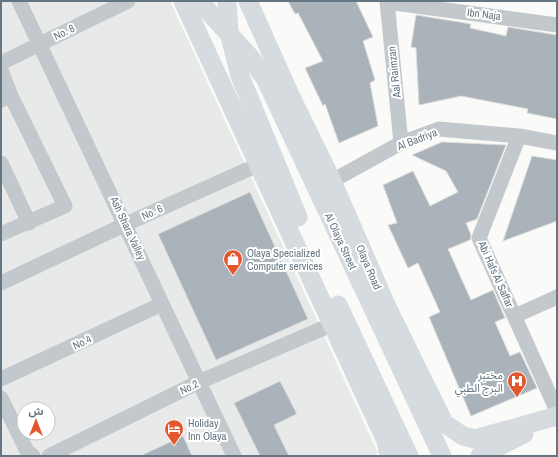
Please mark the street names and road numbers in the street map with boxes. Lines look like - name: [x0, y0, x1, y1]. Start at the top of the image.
- street label: Ibn Naja: [466, 5, 502, 23]
- street label: No. 8: [51, 21, 77, 43]
- street label: Aal Raimzan: [384, 46, 404, 99]
- street label: Al Badriya: [394, 125, 439, 153]
- street label: Ash Shara Valley: [107, 193, 149, 262]
- street label: No. 6: [139, 201, 165, 223]
- street label: Al Olaya Street: [321, 210, 360, 272]
- street label: Abi Hafs Al Saffar: [475, 238, 517, 309]
- street label: Olaya Road: [353, 242, 385, 292]
- street label: No.4: [70, 332, 94, 352]
- street label: No.2: [177, 377, 201, 397]

